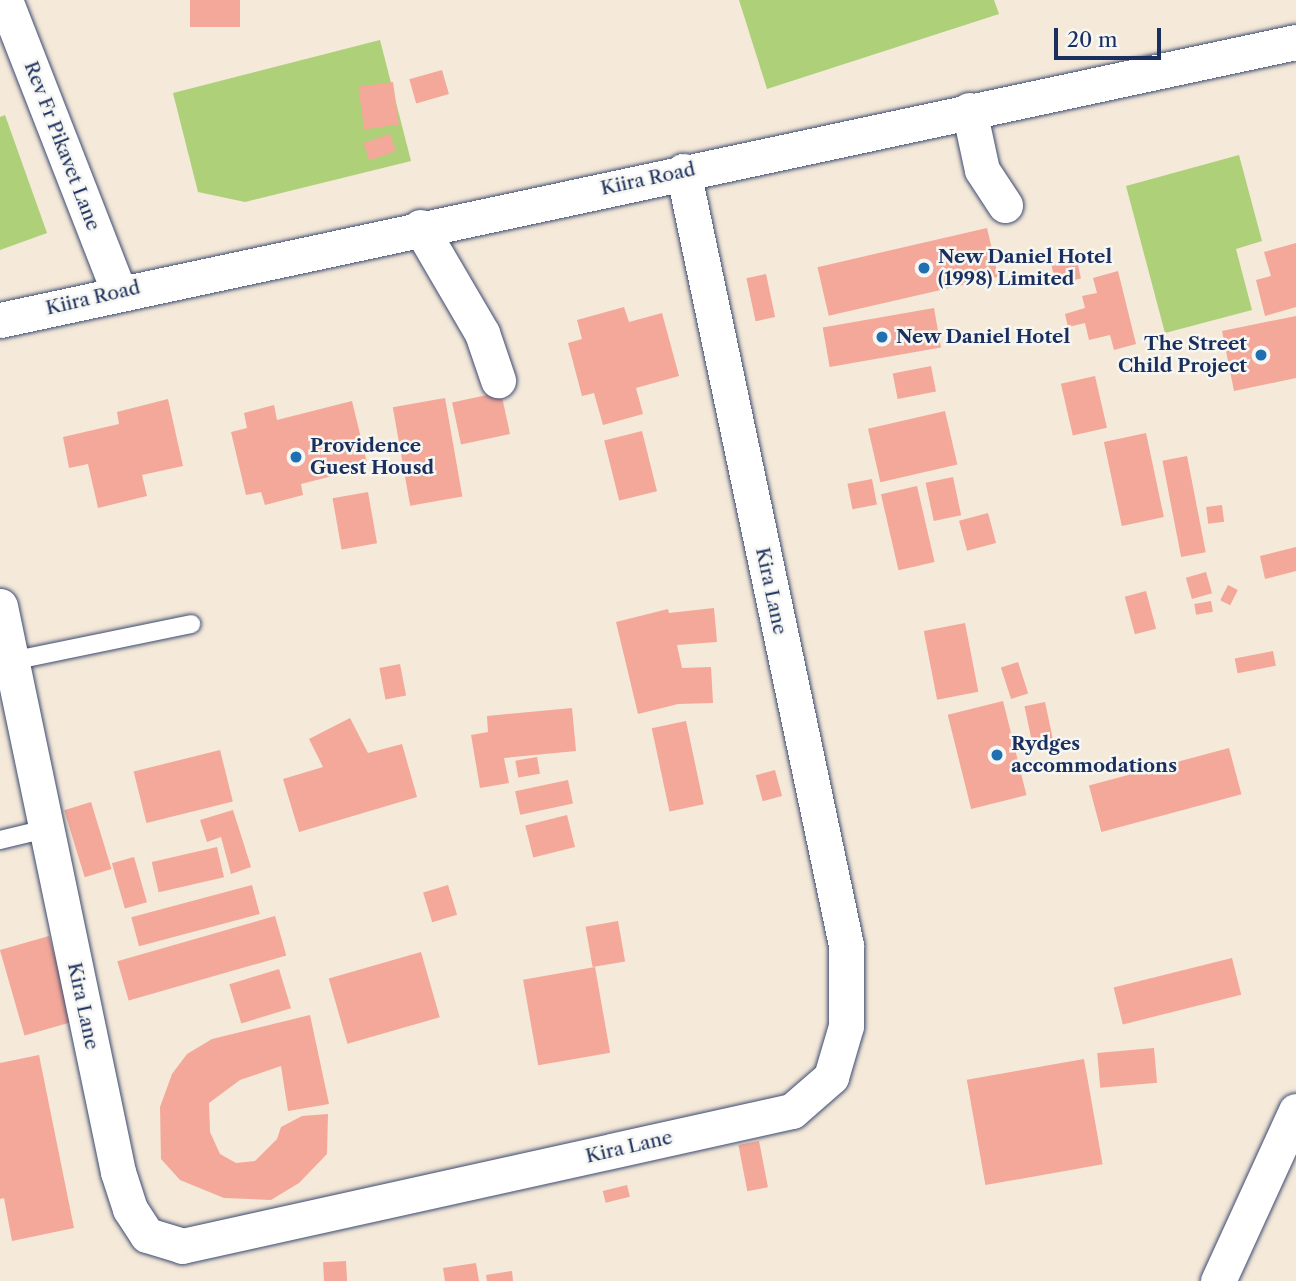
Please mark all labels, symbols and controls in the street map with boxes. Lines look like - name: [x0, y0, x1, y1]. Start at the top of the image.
- scale bar: [1058, 14, 1165, 58]
- text: 20 m: [1067, 27, 1118, 52]
- street label: Rev Fr Pikavet Lane: [19, 58, 105, 234]
- street label: Kiira Road: [599, 158, 697, 200]
- place label: New Daniel Hotel (1998) Limited: [938, 246, 1113, 290]
- marker: New Daniel Hotel (1998) Limited: [916, 260, 932, 276]
- street label: Kiira Road: [44, 276, 142, 320]
- place label: New Daniel Hotel: [896, 326, 1071, 348]
- marker: New Daniel Hotel: [874, 329, 890, 345]
- place label: The Street Child Project: [1118, 333, 1247, 377]
- marker: The Street Child Project: [1253, 347, 1269, 363]
- place label: Providence Guest Housd: [310, 435, 434, 479]
- marker: Providence Guest Housd: [288, 449, 304, 465]
- street label: Kira Lane: [751, 545, 791, 637]
- place label: Rydges accommodations: [1011, 733, 1177, 777]
- marker: Rydges accommodations: [989, 747, 1005, 763]
- street label: Kira Lane: [63, 960, 103, 1052]
- street label: Kira Lane: [583, 1126, 675, 1168]

